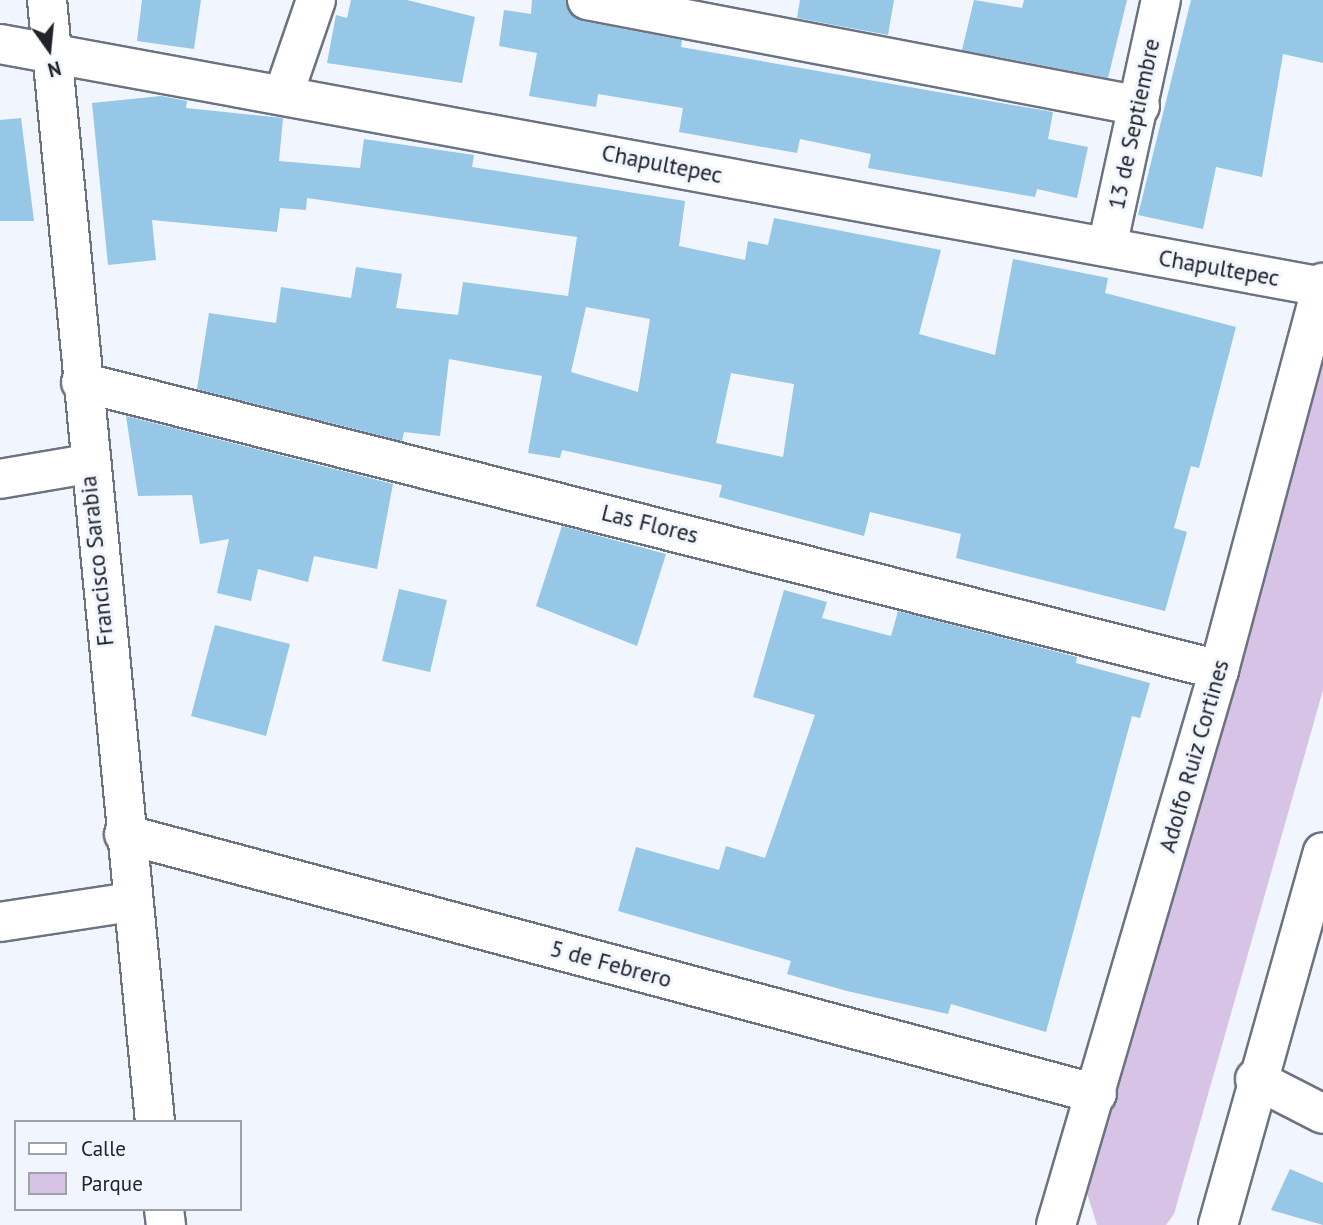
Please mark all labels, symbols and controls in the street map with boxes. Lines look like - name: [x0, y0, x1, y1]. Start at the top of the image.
- north arrow: [14, 14, 84, 84]
- street label: 13 de Septiembre: [1102, 36, 1166, 212]
- text: N: [45, 56, 64, 82]
- street label: Chapultepec: [599, 139, 725, 189]
- street label: Chapultepec: [1156, 244, 1282, 292]
- street label: Francisco Sarabia: [74, 474, 120, 648]
- street label: Las Flores: [599, 499, 701, 549]
- street label: Adolfo Ruiz Cortines: [1153, 656, 1235, 856]
- street label: 5 de Febrero: [547, 935, 675, 993]
- legend: [14, 1120, 242, 1211]
- text: Calle: [81, 1135, 126, 1162]
- text: Parque: [81, 1170, 143, 1197]

